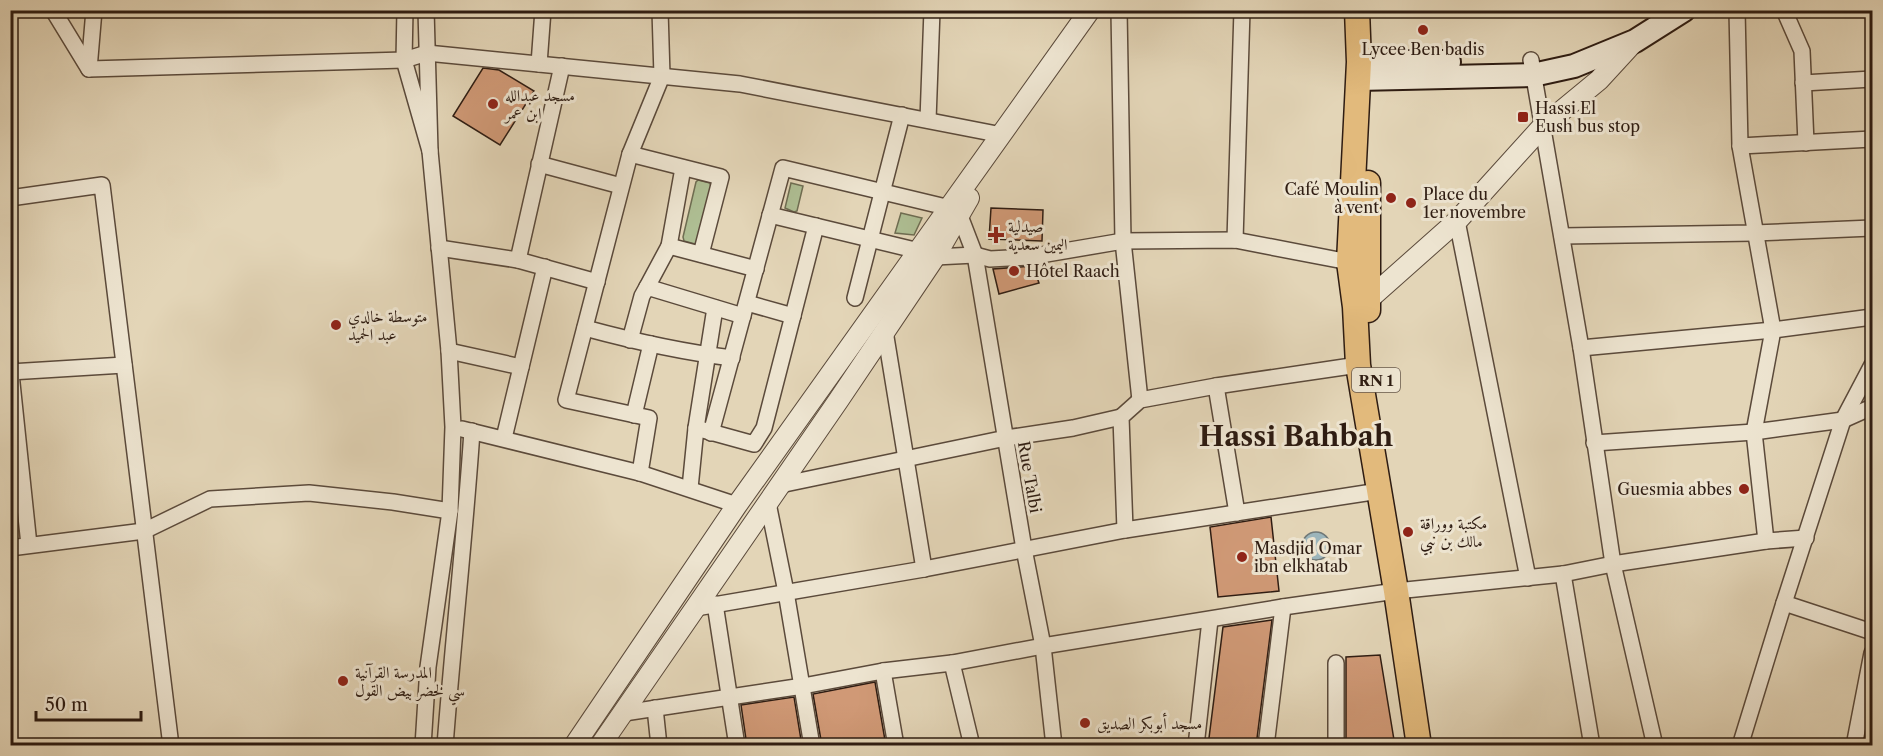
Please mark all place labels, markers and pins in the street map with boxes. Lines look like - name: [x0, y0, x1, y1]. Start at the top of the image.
- marker: Lycee Ben badis: [1416, 23, 1430, 37]
- place label: Lycee Ben badis: [1362, 39, 1484, 59]
- place label: مسجد عبدالله ابن عمر: [503, 85, 575, 124]
- marker: مسجد عبدالله ابن عمر: [486, 97, 500, 111]
- place label: Hassi El Eush bus stop: [1535, 98, 1640, 136]
- marker: Hassi El Eush bus stop: [1516, 110, 1530, 124]
- place label: Café Moulin à vent: [1284, 179, 1379, 217]
- place label: Place du 1er novembre: [1423, 184, 1526, 222]
- marker: Café Moulin à vent: [1384, 191, 1398, 205]
- marker: Place du 1er novembre: [1404, 196, 1418, 210]
- place label: صيدلية اليمين سعدية: [1008, 216, 1068, 255]
- marker: صيدلية اليمين سعدية: [989, 228, 1003, 242]
- place label: Hôtel Raach: [1026, 261, 1120, 281]
- marker: Hôtel Raach: [1007, 264, 1021, 278]
- place label: متوسطة خالدي عبد الحميد: [348, 306, 428, 344]
- marker: متوسطة خالدي عبد الحميد: [329, 318, 343, 332]
- place label: Guesmia abbes: [1617, 479, 1732, 499]
- marker: Guesmia abbes: [1737, 482, 1751, 496]
- place label: مكتبة ووراقة مالك بن نبي: [1420, 513, 1487, 556]
- marker: مكتبة ووراقة مالك بن نبي: [1401, 525, 1415, 539]
- place label: Masdjid Omar ibn elkhatab: [1254, 538, 1362, 576]
- marker: Masdjid Omar ibn elkhatab: [1235, 550, 1249, 564]
- place label: المدرسة القرآنية سي لخضر بيض القول: [355, 662, 465, 706]
- marker: المدرسة القرآنية سي لخضر بيض القول: [336, 674, 350, 688]
- place label: مسجد أبوبكر الصديق: [1097, 712, 1202, 734]
- marker: مسجد أبوبكر الصديق: [1078, 716, 1092, 730]

